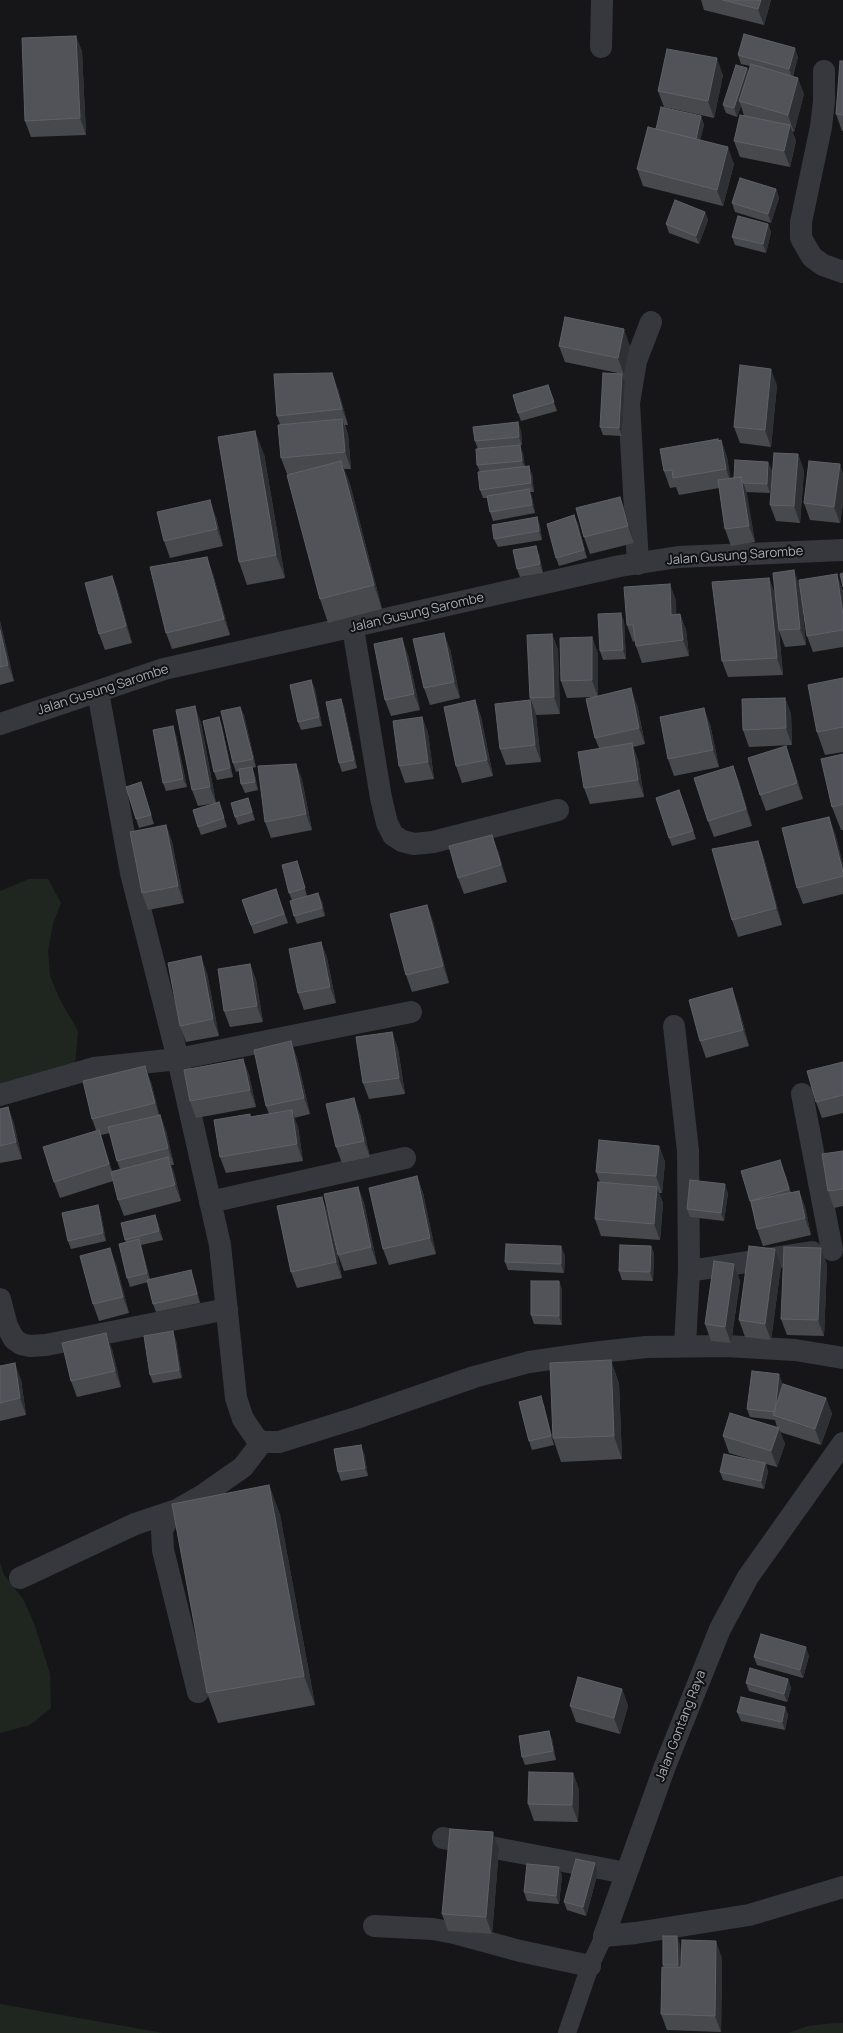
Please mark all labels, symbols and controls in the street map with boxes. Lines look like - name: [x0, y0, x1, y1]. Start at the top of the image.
- street label: Jalan Gusung Sarombe: [666, 543, 804, 569]
- street label: Jalan Gusung Sarombe: [348, 590, 486, 636]
- street label: Jalan Gusung Sarombe: [35, 661, 171, 719]
- street label: Jalan Gontang Raya: [653, 1668, 709, 1784]

